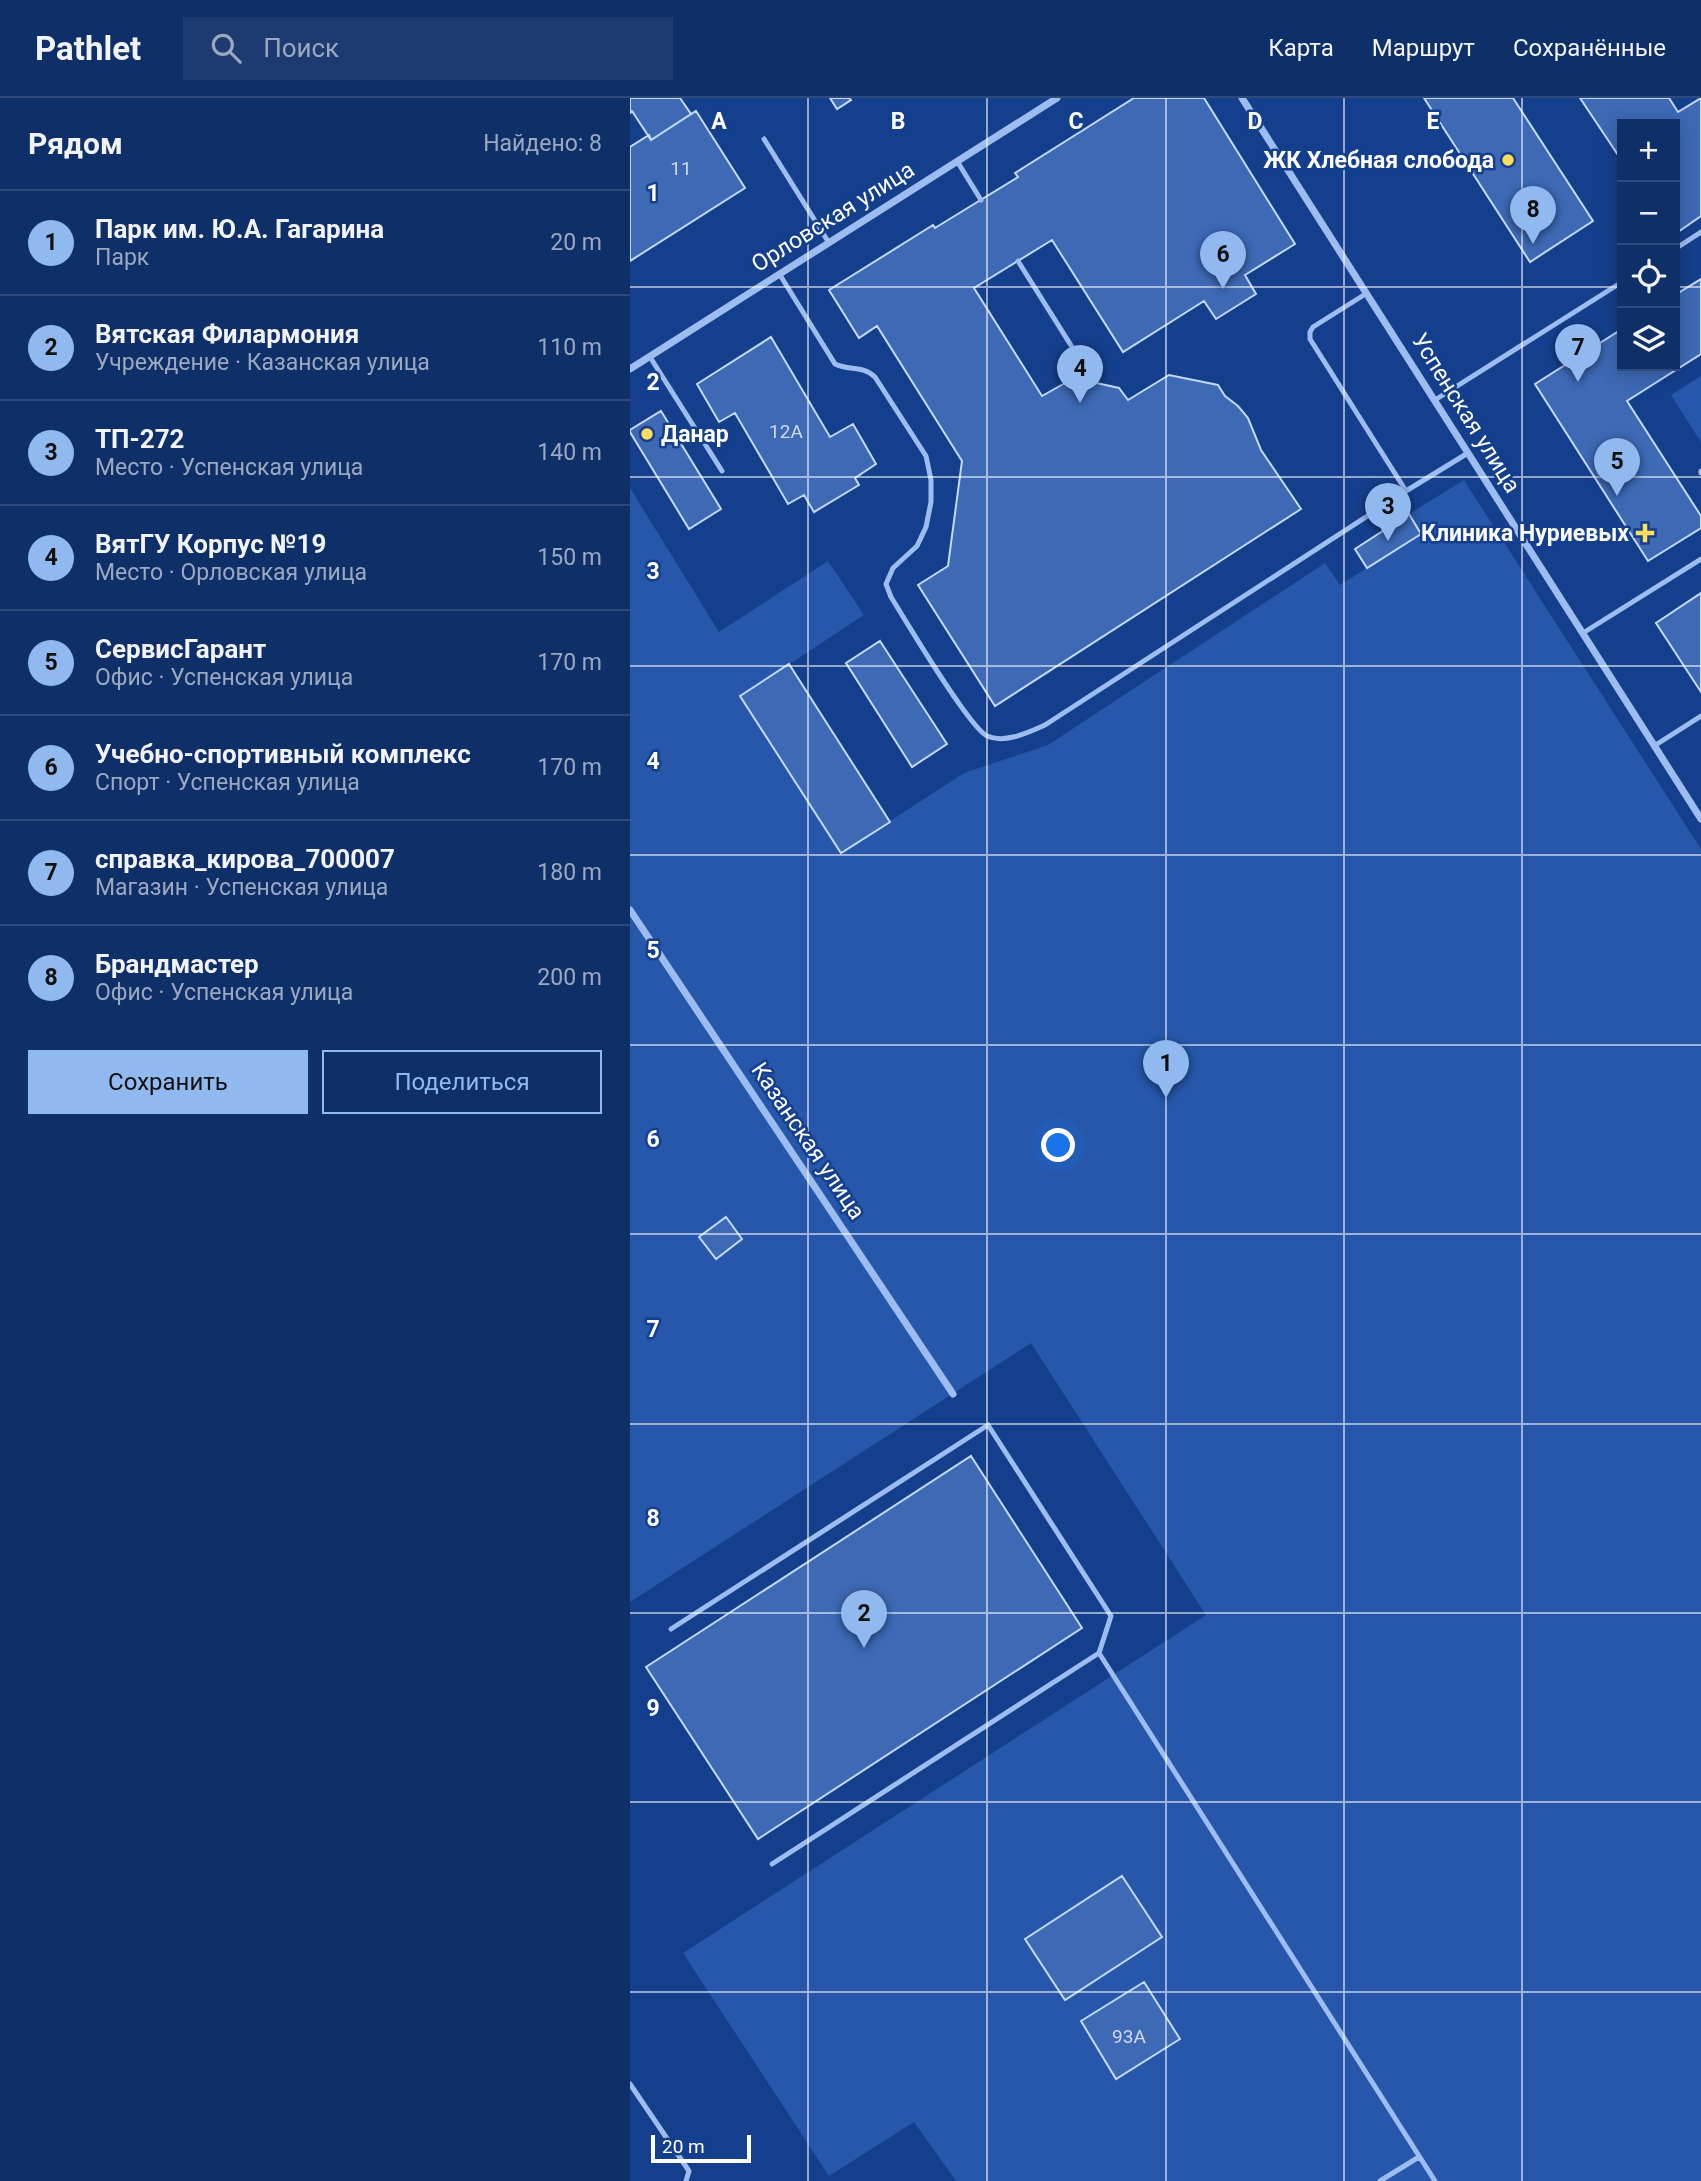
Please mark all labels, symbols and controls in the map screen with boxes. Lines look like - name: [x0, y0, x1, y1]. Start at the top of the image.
- search box: [183, 17, 673, 80]
- text: Pathlet: [35, 29, 141, 68]
- icon: search: [207, 29, 245, 67]
- text: Поиск: [263, 33, 339, 63]
- text: Карта: [1268, 34, 1334, 62]
- text: Маршрут: [1372, 34, 1475, 62]
- text: Сохранённые: [1513, 34, 1666, 62]
- text: A: [711, 108, 727, 135]
- text: B: [891, 108, 905, 135]
- text: C: [1068, 108, 1084, 135]
- text: D: [1248, 108, 1262, 135]
- text: E: [1427, 108, 1440, 135]
- map controls: [1617, 119, 1680, 371]
- button: +: [1617, 119, 1680, 182]
- text: Рядом: [28, 126, 123, 161]
- text: Найдено: 8: [483, 130, 602, 157]
- place label: ЖК Хлебная слобода: [1263, 147, 1494, 174]
- marker: ЖК Хлебная слобода: [1500, 152, 1516, 168]
- street label: Орловская улица: [747, 156, 919, 278]
- house number: 11: [670, 157, 692, 180]
- text: 1: [646, 180, 660, 207]
- button: −: [1617, 182, 1680, 245]
- pin: 8: [1510, 186, 1556, 244]
- text: Парк им. Ю.А. Гагарина: [95, 214, 384, 244]
- text: 1: [44, 229, 58, 256]
- text: 20 m: [550, 229, 602, 256]
- pin: 6: [1200, 231, 1246, 289]
- text: Парк: [95, 244, 149, 271]
- button: locate: [1617, 245, 1680, 308]
- button: layers: [1617, 308, 1680, 371]
- text: Вятская Филармония: [95, 319, 359, 349]
- pin: 7: [1555, 324, 1601, 382]
- street label: Успенская улица: [1406, 328, 1526, 498]
- text: 2: [44, 334, 58, 361]
- text: 110 m: [537, 334, 602, 361]
- pin: 4: [1057, 345, 1103, 403]
- text: Учреждение · Казанская улица: [95, 349, 430, 376]
- text: 2: [646, 369, 660, 396]
- house number: 12А: [769, 420, 803, 443]
- place label: Данар: [661, 421, 729, 448]
- text: ТП-272: [95, 424, 185, 454]
- marker: Данар: [639, 426, 655, 442]
- pin: 5: [1594, 438, 1640, 496]
- text: 3: [44, 439, 58, 466]
- text: 140 m: [537, 439, 602, 466]
- text: Место · Успенская улица: [95, 454, 363, 481]
- pin: 3: [1365, 483, 1411, 541]
- place label: Клиника Нуриевых: [1421, 520, 1629, 547]
- marker: Клиника Нуриевых: [1635, 523, 1655, 543]
- text: ВятГУ Корпус №19: [95, 529, 326, 559]
- text: 4: [44, 544, 58, 571]
- text: 150 m: [537, 544, 602, 571]
- text: 3: [646, 558, 660, 585]
- text: Место · Орловская улица: [95, 559, 367, 586]
- text: СервисГарант: [95, 634, 266, 664]
- text: 5: [44, 649, 58, 676]
- text: 170 m: [537, 649, 602, 676]
- text: Офис · Успенская улица: [95, 664, 353, 691]
- text: Учебно-спортивный комплекс: [95, 739, 471, 769]
- text: 4: [646, 748, 660, 775]
- text: 6: [44, 754, 58, 781]
- text: 170 m: [537, 754, 602, 781]
- text: Спорт · Успенская улица: [95, 769, 360, 796]
- text: справка_кирова_700007: [95, 844, 395, 874]
- text: 7: [44, 859, 58, 886]
- text: 180 m: [537, 859, 602, 886]
- text: Магазин · Успенская улица: [95, 874, 388, 901]
- text: 5: [646, 937, 660, 964]
- text: Брандмастер: [95, 949, 259, 979]
- text: 8: [44, 964, 58, 991]
- text: 200 m: [537, 964, 602, 991]
- text: Офис · Успенская улица: [95, 979, 353, 1006]
- pin: 1: [1143, 1040, 1189, 1098]
- button: Сохранить: [28, 1050, 308, 1114]
- button: Поделиться: [322, 1050, 602, 1114]
- street label: Казанская улица: [746, 1058, 870, 1224]
- text: 6: [646, 1126, 660, 1153]
- your location: [1041, 1128, 1075, 1162]
- text: 7: [646, 1316, 660, 1343]
- text: 8: [646, 1505, 660, 1532]
- pin: 2: [841, 1590, 887, 1648]
- text: 9: [646, 1695, 660, 1722]
- house number: 93А: [1112, 2025, 1146, 2048]
- scale bar: [651, 2132, 751, 2164]
- text: 20 m: [662, 2135, 705, 2158]

